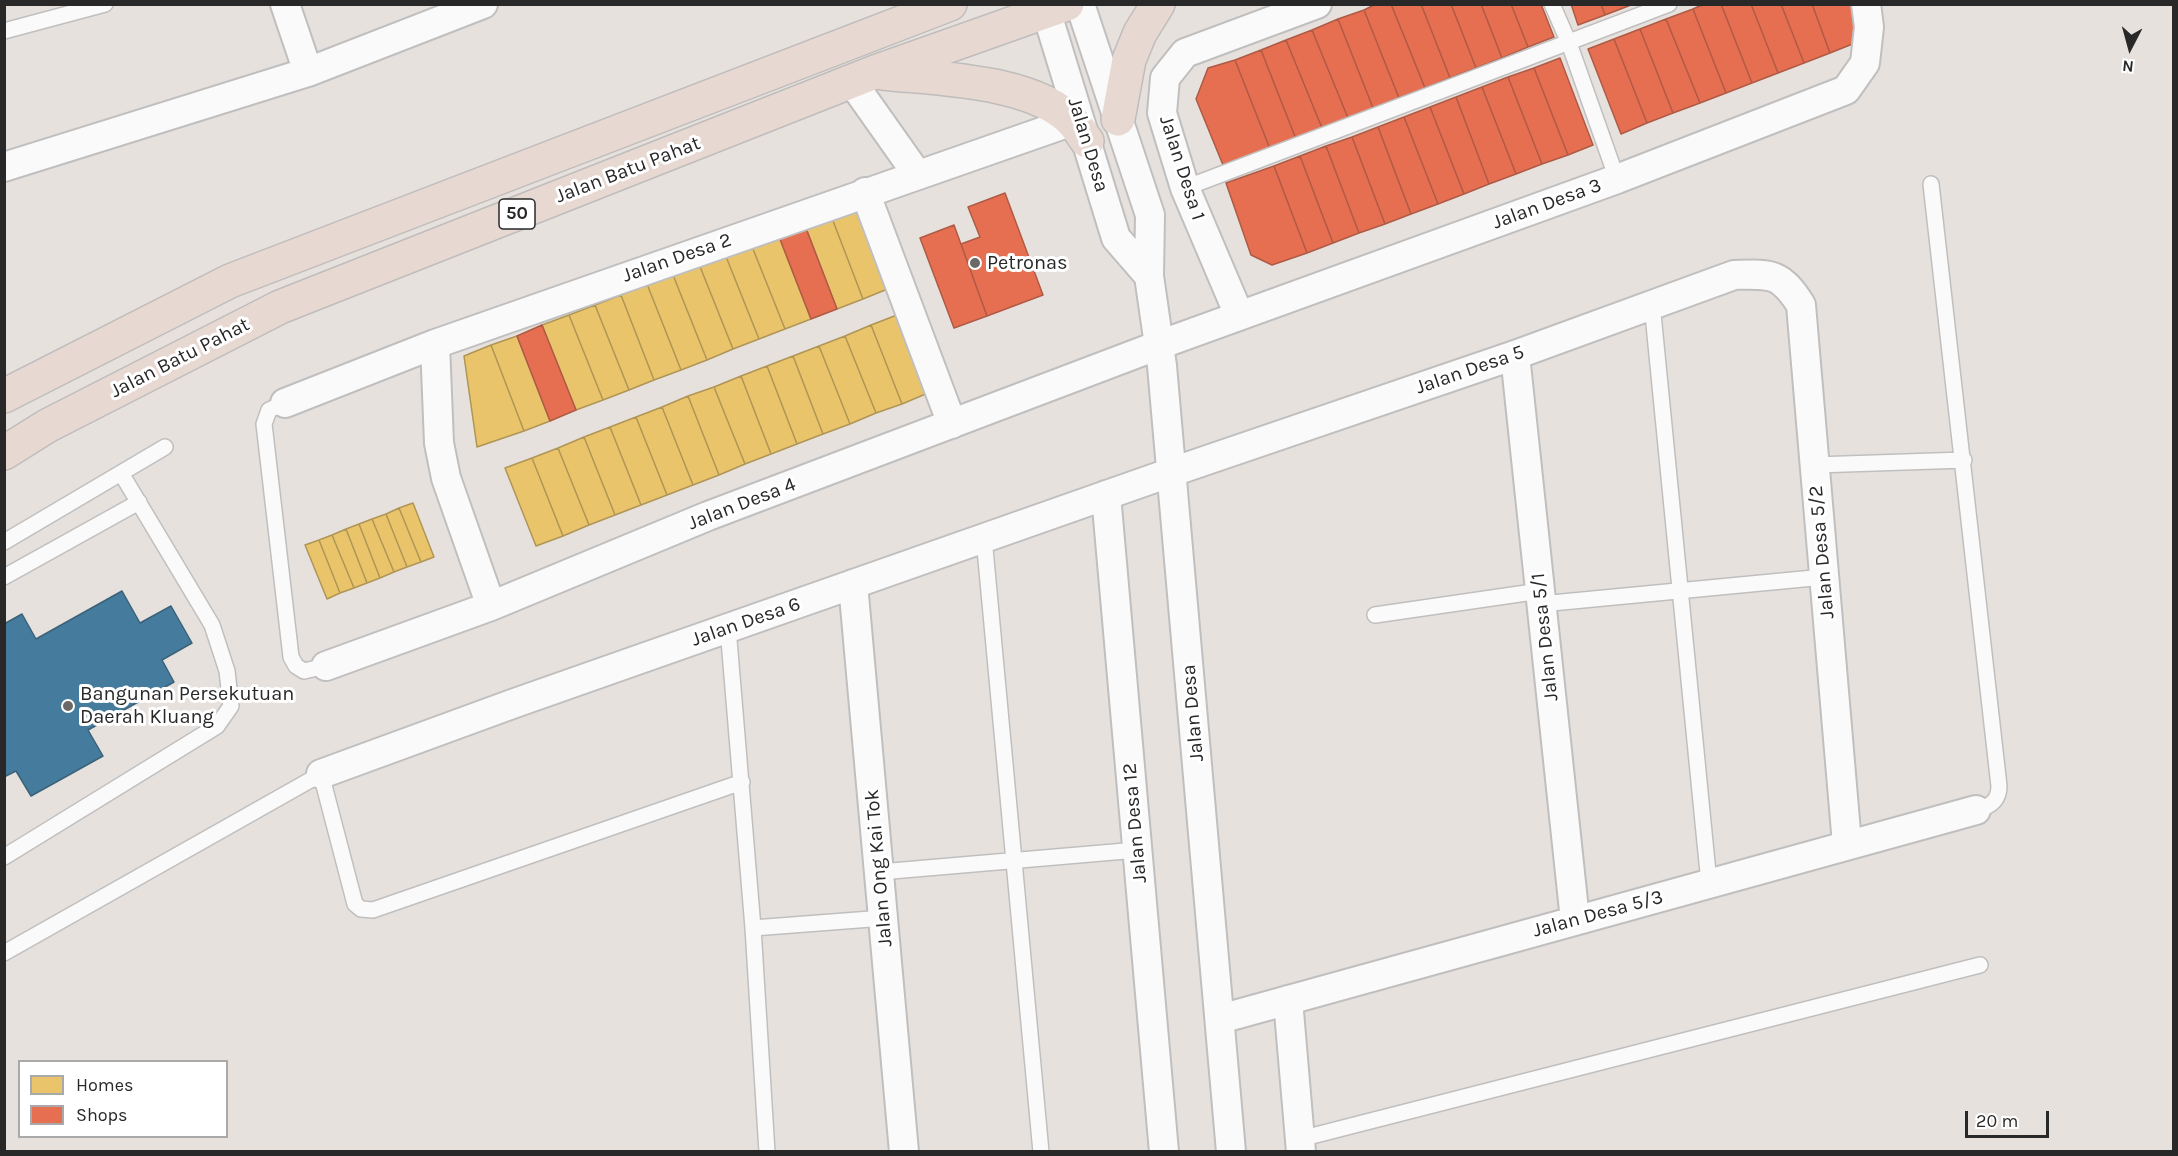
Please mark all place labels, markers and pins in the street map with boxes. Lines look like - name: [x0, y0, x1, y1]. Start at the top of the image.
- place label: Petronas: [987, 251, 1068, 275]
- marker: Petronas: [968, 256, 982, 270]
- place label: Bangunan Persekutuan Daerah Kluang: [80, 682, 294, 729]
- marker: Bangunan Persekutuan Daerah Kluang: [61, 699, 75, 713]

